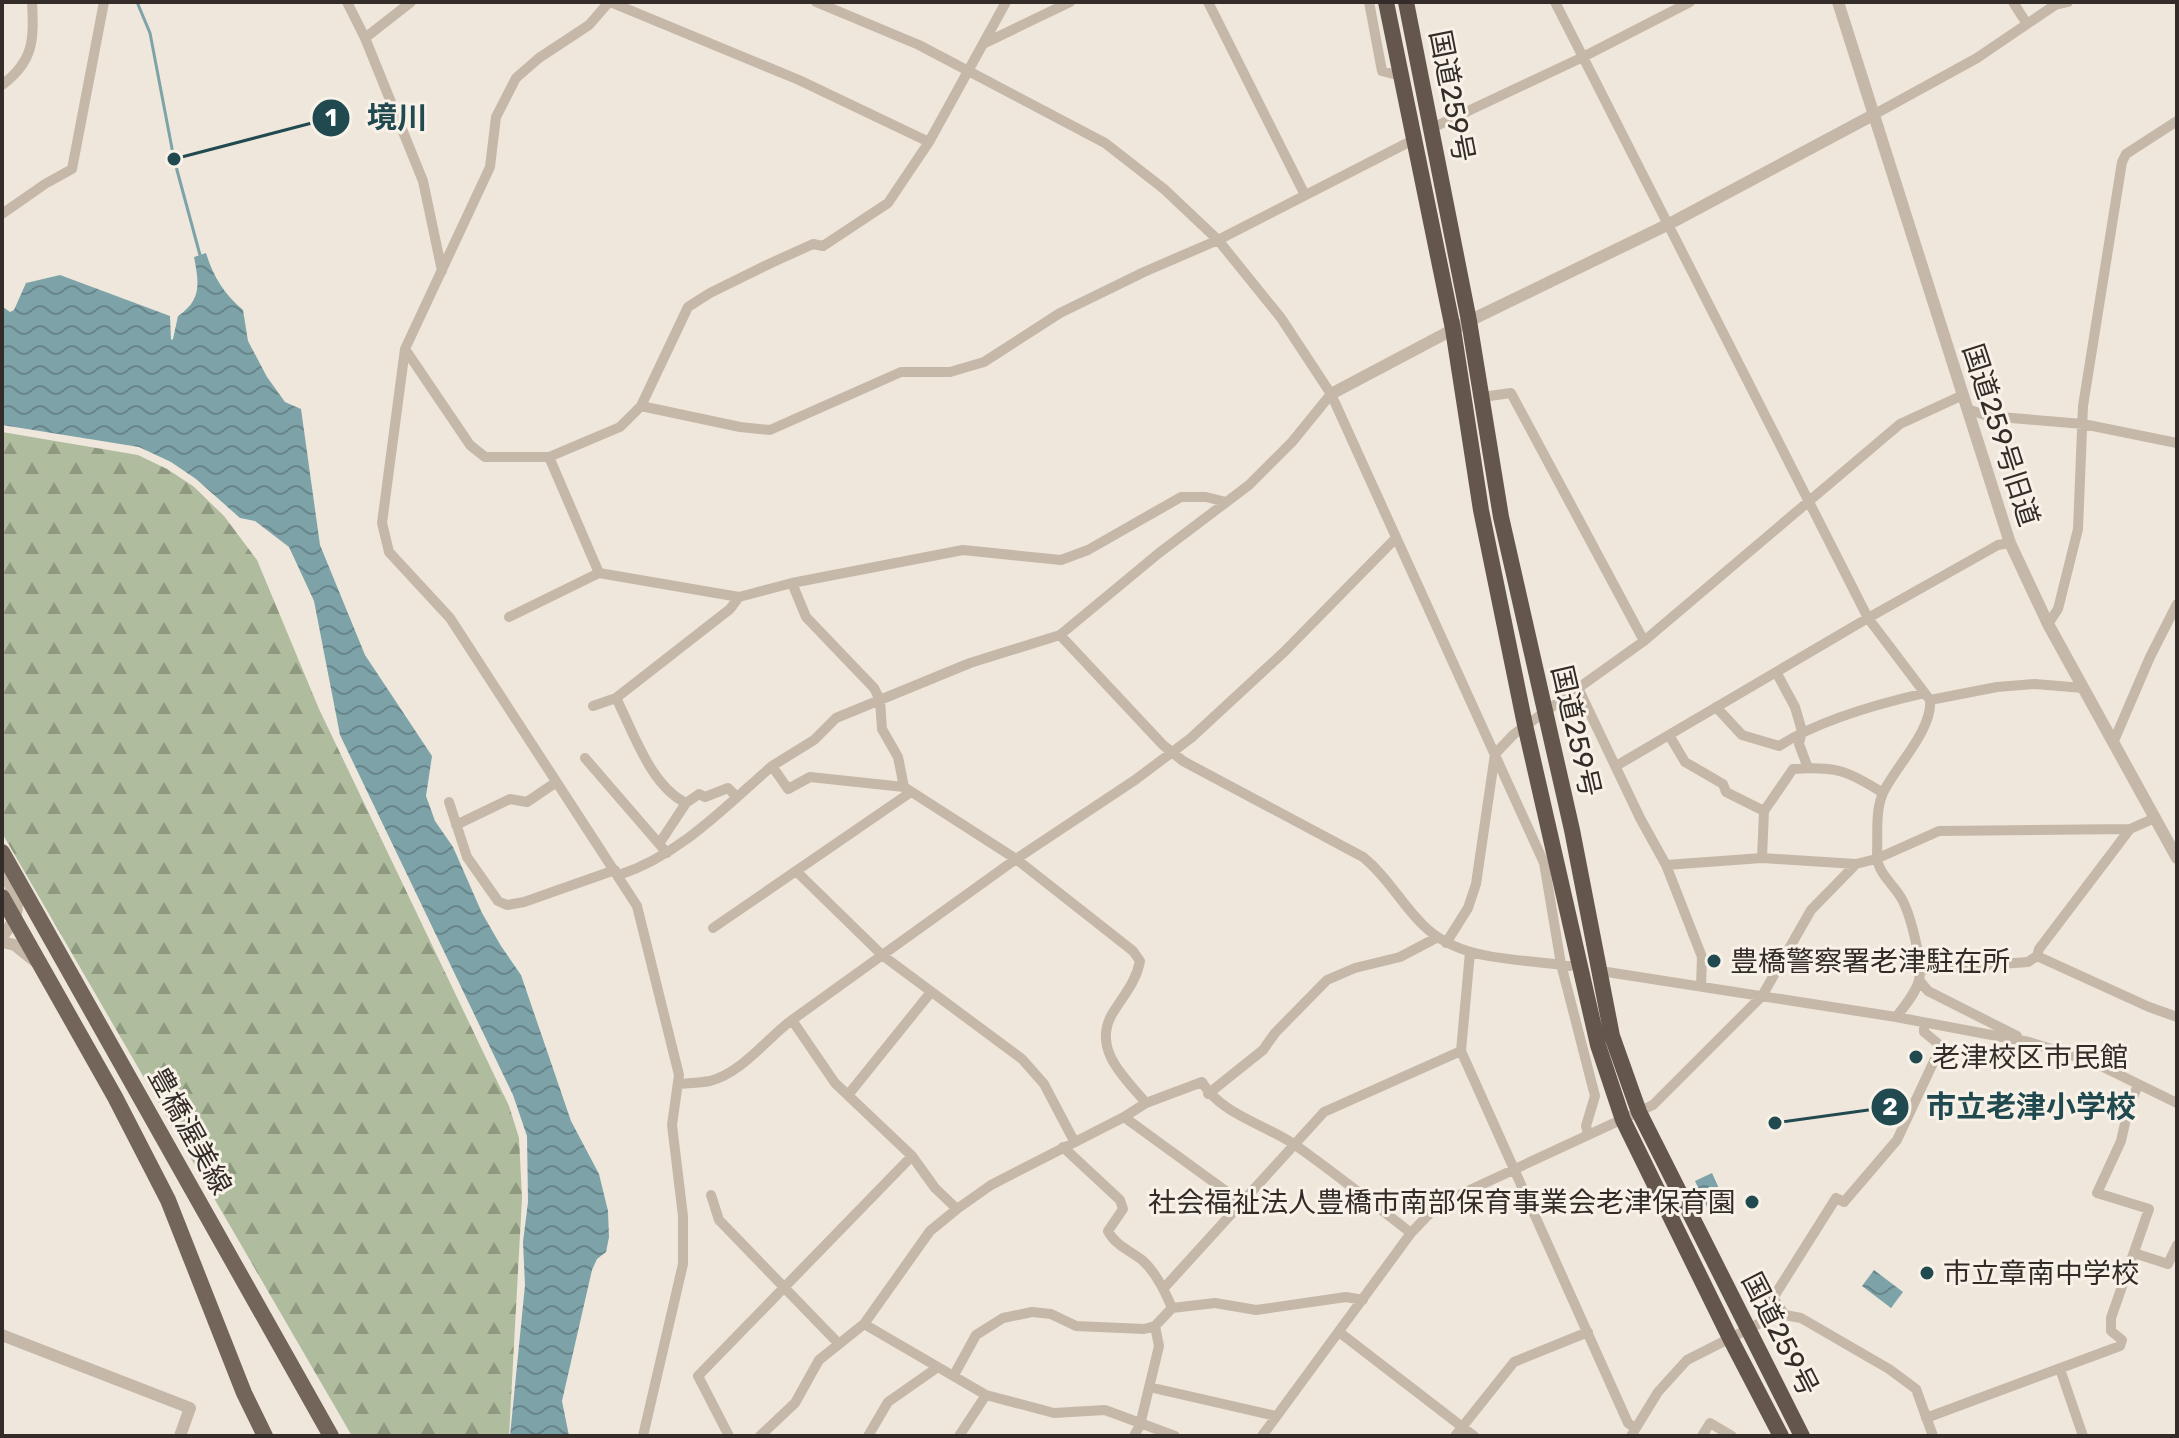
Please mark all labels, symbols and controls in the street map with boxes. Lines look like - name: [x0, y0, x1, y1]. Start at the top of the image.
- street label: 国道259号: [1423, 27, 1481, 165]
- callout: 境川: [311, 91, 443, 145]
- text: 境川: [367, 100, 427, 136]
- text: 1: [325, 104, 337, 132]
- street label: 国道259号旧道: [1956, 340, 2046, 530]
- street label: 国道259号: [1545, 662, 1607, 800]
- place label: 豊橋警察署老津駐在所: [1730, 945, 2010, 978]
- marker: 豊橋警察署老津駐在所: [1705, 952, 1723, 970]
- place label: 老津校区市民館: [1932, 1041, 2128, 1074]
- marker: 老津校区市民館: [1907, 1048, 1925, 1066]
- street label: 豊橋渥美線: [142, 1062, 238, 1200]
- callout: 市立老津小学校: [1870, 1080, 2152, 1134]
- text: 市立老津小学校: [1926, 1089, 2136, 1125]
- text: 2: [1882, 1093, 1898, 1121]
- place label: 社会福祉法人豊橋市南部保育事業会老津保育園: [1148, 1186, 1736, 1219]
- marker: 社会福祉法人豊橋市南部保育事業会老津保育園: [1743, 1193, 1761, 1211]
- place label: 市立章南中学校: [1943, 1257, 2139, 1290]
- marker: 市立章南中学校: [1918, 1264, 1936, 1282]
- street label: 国道259号: [1735, 1267, 1825, 1401]

